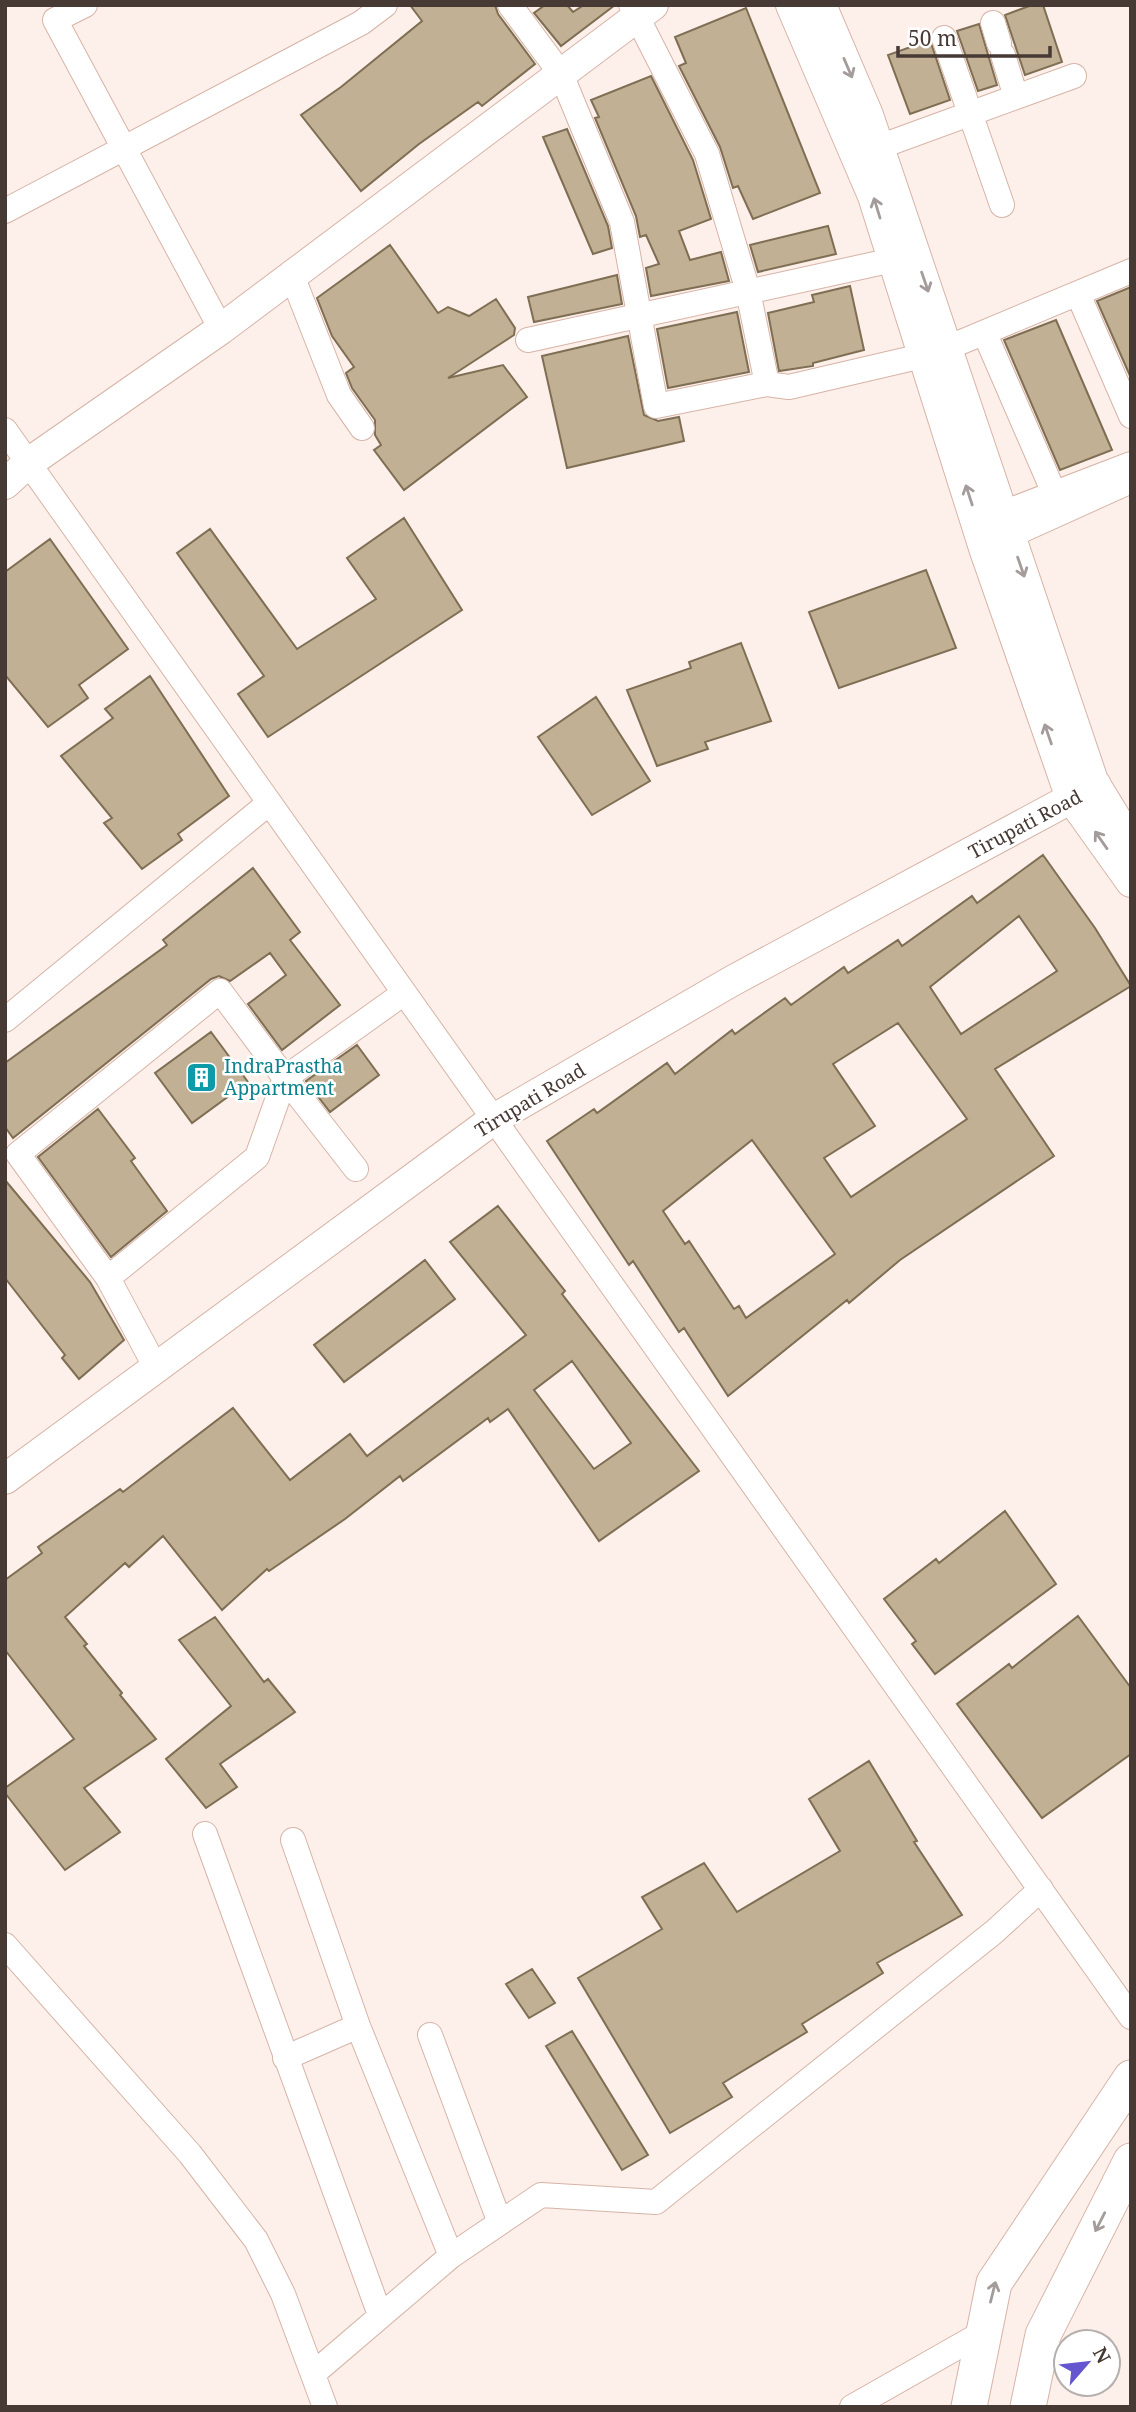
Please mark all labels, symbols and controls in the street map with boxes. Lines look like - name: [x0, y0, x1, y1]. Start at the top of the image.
- scale bar: [898, 14, 1050, 58]
- text: 50 m: [908, 24, 957, 52]
- one-way arrow: [842, 57, 855, 78]
- one-way arrow: [870, 198, 882, 220]
- one-way arrow: [920, 270, 932, 292]
- one-way arrow: [961, 484, 974, 506]
- one-way arrow: [1016, 556, 1028, 578]
- one-way arrow: [1041, 724, 1053, 746]
- street label: Tirupati Road: [964, 783, 1086, 865]
- one-way arrow: [1094, 831, 1108, 850]
- place label: IndraPrastha Appartment: [224, 1053, 343, 1101]
- street label: Tirupati Road: [470, 1057, 590, 1143]
- building icon: IndraPrastha Appartment: [184, 1060, 218, 1094]
- one-way arrow: [1093, 2211, 1107, 2232]
- one-way arrow: [987, 2281, 1000, 2304]
- north arrow: [1052, 2328, 1122, 2398]
- text: N: [1087, 2342, 1117, 2368]

